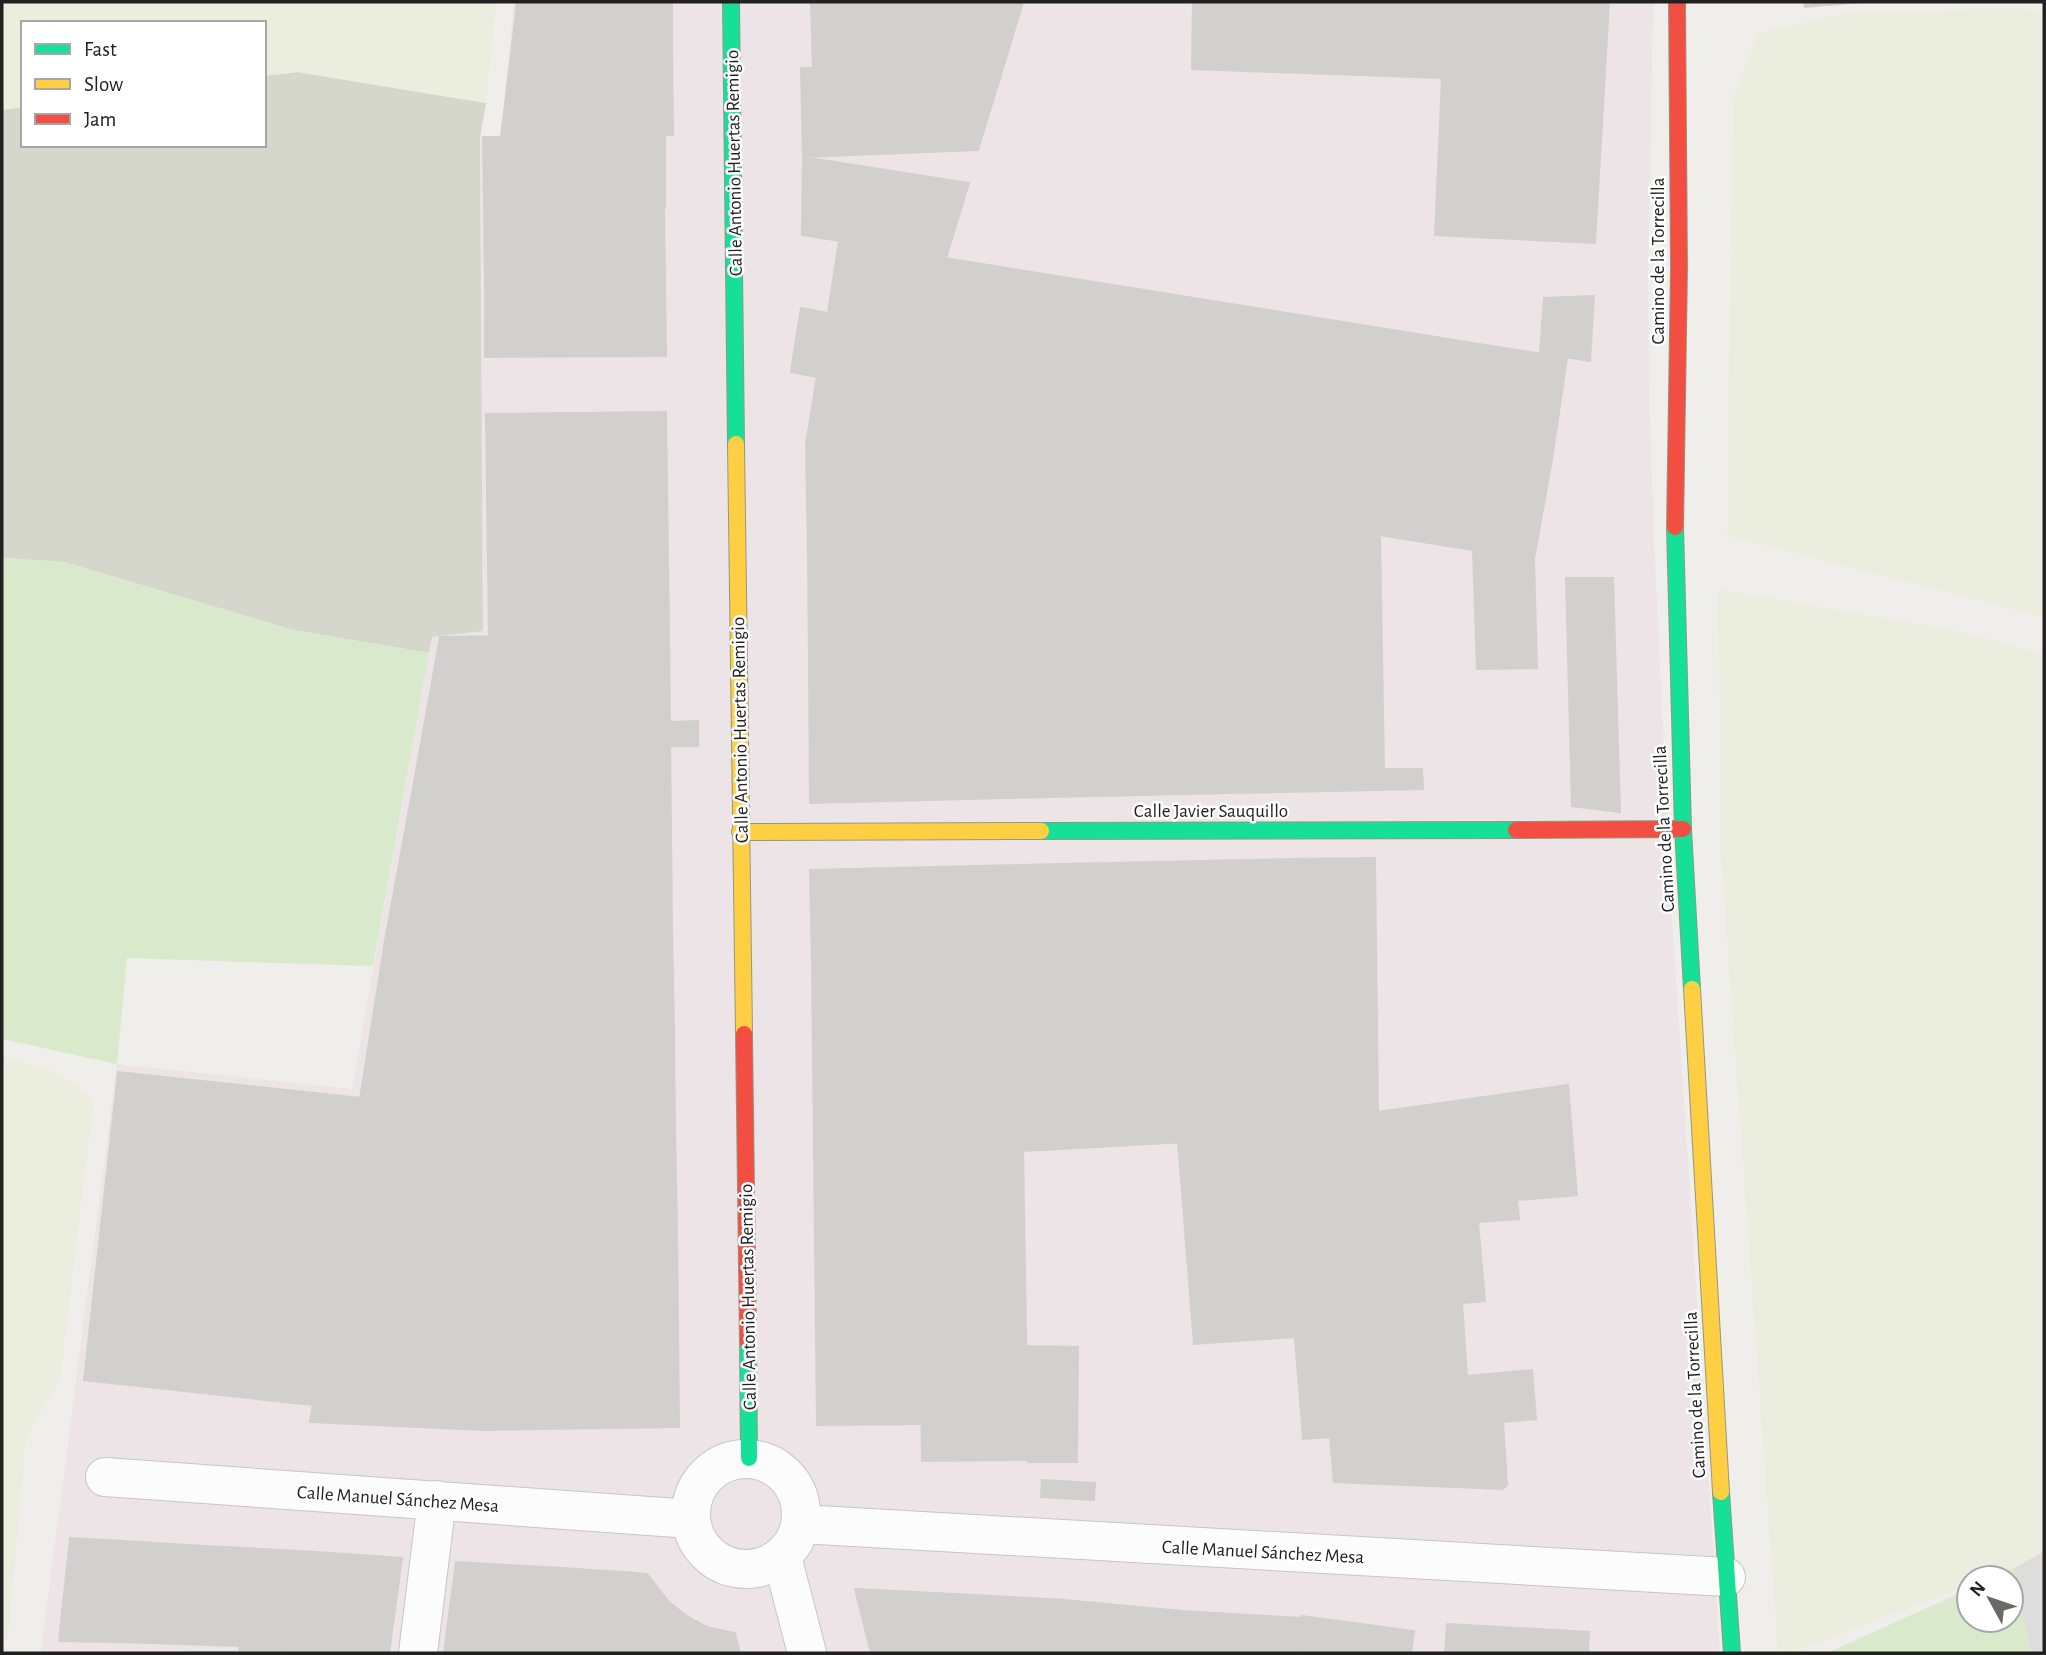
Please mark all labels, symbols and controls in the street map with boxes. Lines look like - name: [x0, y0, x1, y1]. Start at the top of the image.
- legend: [21, 21, 266, 147]
- text: Fast: [84, 39, 117, 60]
- street label: Calle Antonio Huertas Remigio: [723, 50, 746, 276]
- text: Slow: [84, 74, 123, 95]
- text: Jam: [84, 109, 116, 130]
- street label: Camino de la Torrecilla: [1649, 177, 1668, 345]
- street label: Calle Antonio Huertas Remigio: [729, 617, 752, 843]
- street label: Camino de la Torrecilla: [1651, 745, 1678, 913]
- street label: Calle Javier Sauquillo: [1134, 802, 1288, 821]
- street label: Calle Antonio Huertas Remigio: [737, 1184, 760, 1410]
- street label: Camino de la Torrecilla: [1682, 1311, 1709, 1479]
- street label: Calle Manuel Sánchez Mesa: [296, 1483, 500, 1516]
- street label: Calle Manuel Sánchez Mesa: [1161, 1538, 1365, 1567]
- north arrow: [1955, 1564, 2025, 1634]
- text: N: [1967, 1578, 1990, 1600]

